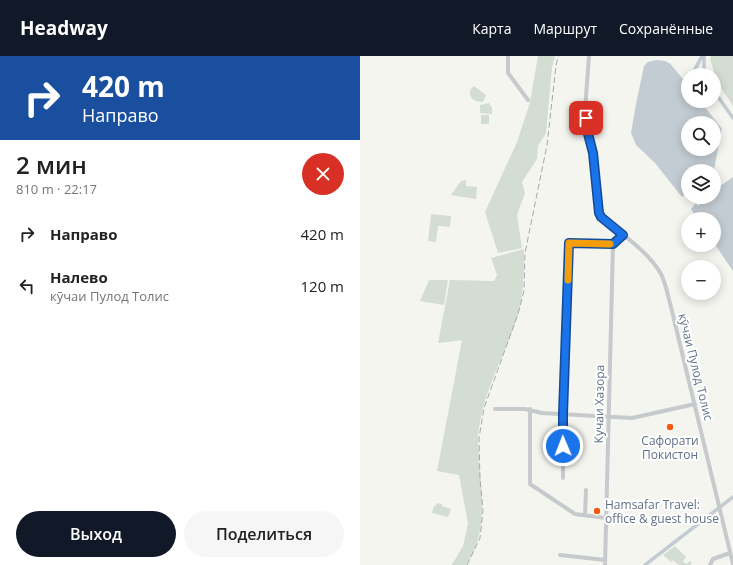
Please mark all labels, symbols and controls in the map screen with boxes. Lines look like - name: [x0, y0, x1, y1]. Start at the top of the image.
- text: Headway: [20, 15, 108, 41]
- text: Карта: [472, 19, 511, 38]
- text: Маршрут: [533, 19, 597, 38]
- text: Сохранённые: [619, 19, 713, 38]
- text: 420 m: [82, 67, 165, 105]
- map controls: [681, 68, 721, 300]
- button: sound: [681, 68, 721, 108]
- icon: right: [16, 72, 68, 124]
- pin: [569, 101, 603, 135]
- text: Направо: [82, 103, 159, 127]
- icon: arrive: [575, 107, 597, 129]
- button: search: [681, 116, 721, 156]
- text: 2 мин: [16, 148, 87, 181]
- button: close: [302, 153, 344, 195]
- button: layers: [681, 164, 721, 204]
- text: 810 m · 22:17: [16, 180, 97, 198]
- button: +: [681, 212, 721, 252]
- icon: right: [16, 223, 38, 245]
- text: Направо: [50, 224, 118, 244]
- text: 420 m: [300, 224, 344, 244]
- button: −: [681, 260, 721, 300]
- text: Налево: [50, 267, 108, 287]
- icon: left: [16, 275, 38, 297]
- text: 120 m: [300, 276, 344, 296]
- text: кӯчаи Пулод Толис: [50, 287, 169, 305]
- street label: кӯчаи Пулод Толис: [674, 312, 718, 423]
- street label: Кучаи Хазора: [590, 365, 608, 443]
- marker: Сафорати Покистон: [665, 422, 675, 432]
- position arrow: [542, 425, 584, 467]
- place label: Сафорати Покистон: [641, 432, 699, 463]
- place label: Hamsafar Travel: office & guest house: [605, 496, 719, 527]
- marker: Hamsafar Travel: office & guest house: [592, 506, 602, 516]
- button: Выход: [16, 511, 176, 557]
- button: Поделиться: [184, 511, 344, 557]

